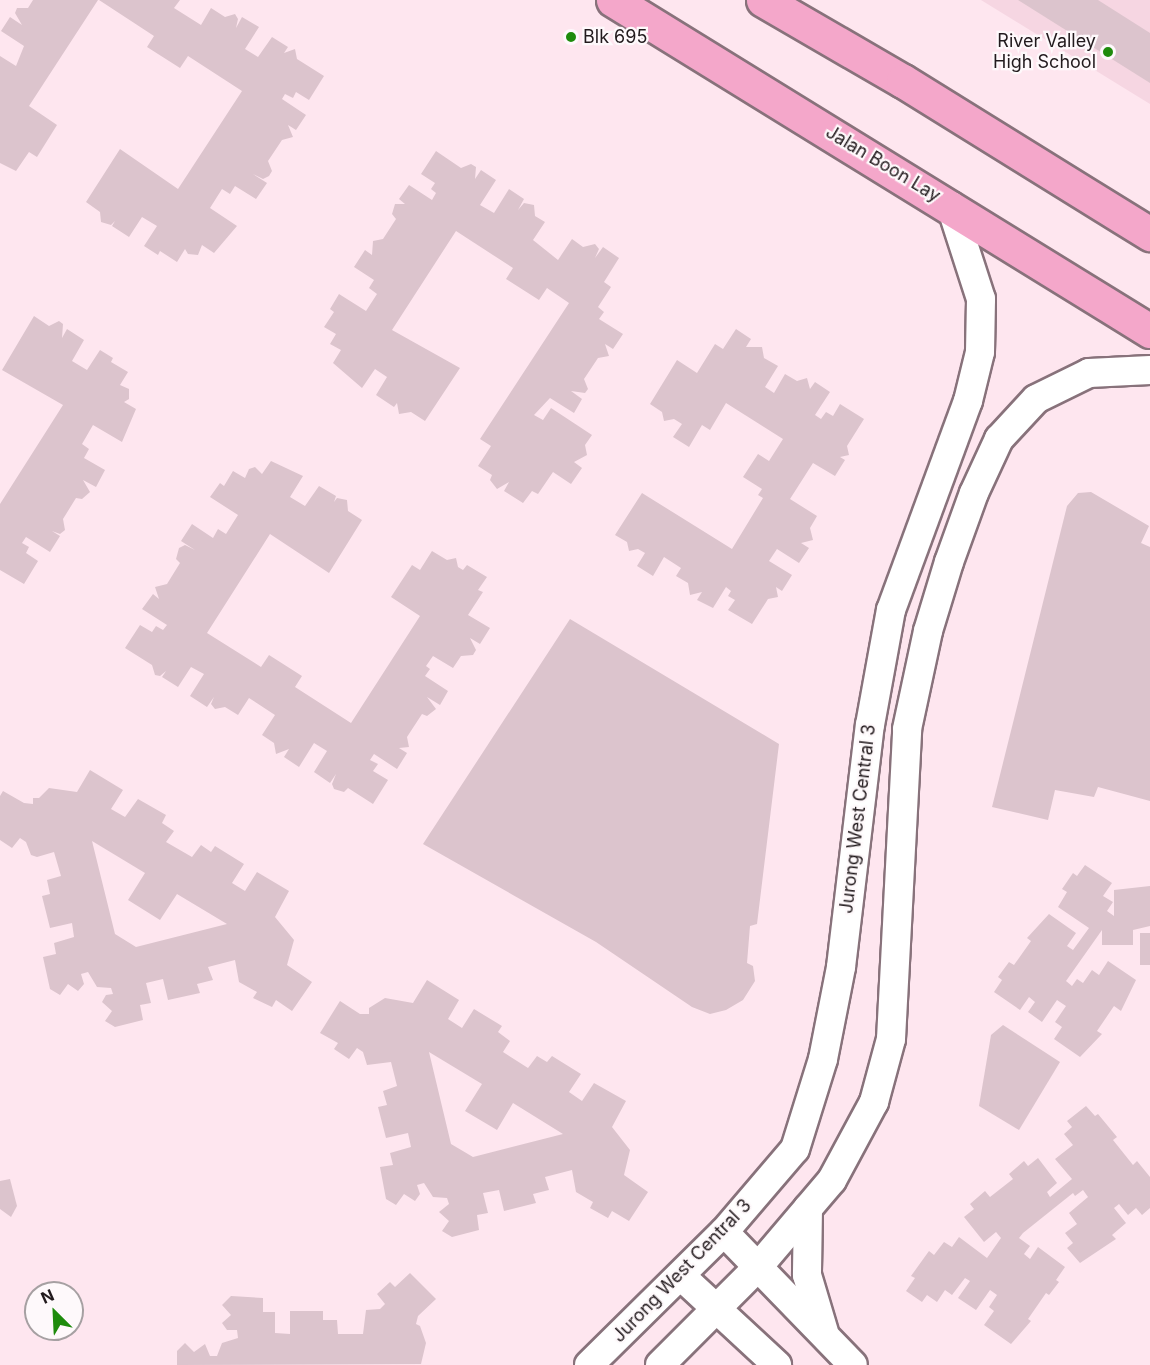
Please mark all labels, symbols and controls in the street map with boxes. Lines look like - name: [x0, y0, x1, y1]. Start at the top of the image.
- place label: Blk 695: [583, 26, 647, 48]
- marker: Blk 695: [564, 30, 578, 44]
- place label: River Valley High School: [993, 31, 1096, 74]
- marker: River Valley High School: [1101, 45, 1115, 59]
- street label: Jalan Boon Lay: [822, 121, 944, 207]
- street label: Jurong West Central 3: [836, 723, 880, 915]
- street label: Jurong West Central 3: [608, 1195, 756, 1347]
- north arrow: [24, 1281, 84, 1341]
- text: N: [38, 1285, 57, 1308]

